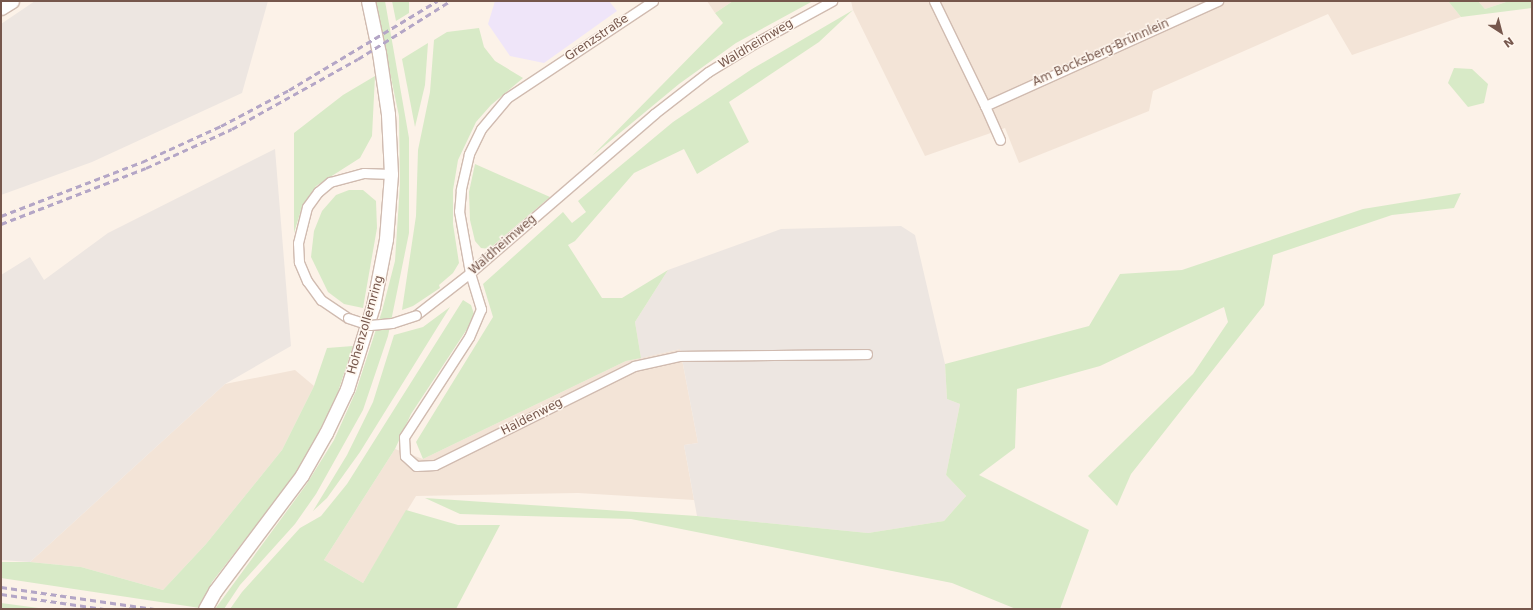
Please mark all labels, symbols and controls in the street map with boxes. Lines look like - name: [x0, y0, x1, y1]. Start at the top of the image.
- street label: Grenzstraße: [563, 11, 631, 65]
- north arrow: [1481, 12, 1521, 52]
- street label: Waldheimweg: [716, 16, 796, 72]
- street label: Am Bocksberg-Brünnlein: [1030, 16, 1172, 90]
- text: N: [1501, 34, 1516, 50]
- street label: Waldheimweg: [466, 212, 540, 278]
- street label: Hohenzollernring: [345, 274, 387, 376]
- street label: Haldenweg: [499, 395, 565, 439]

